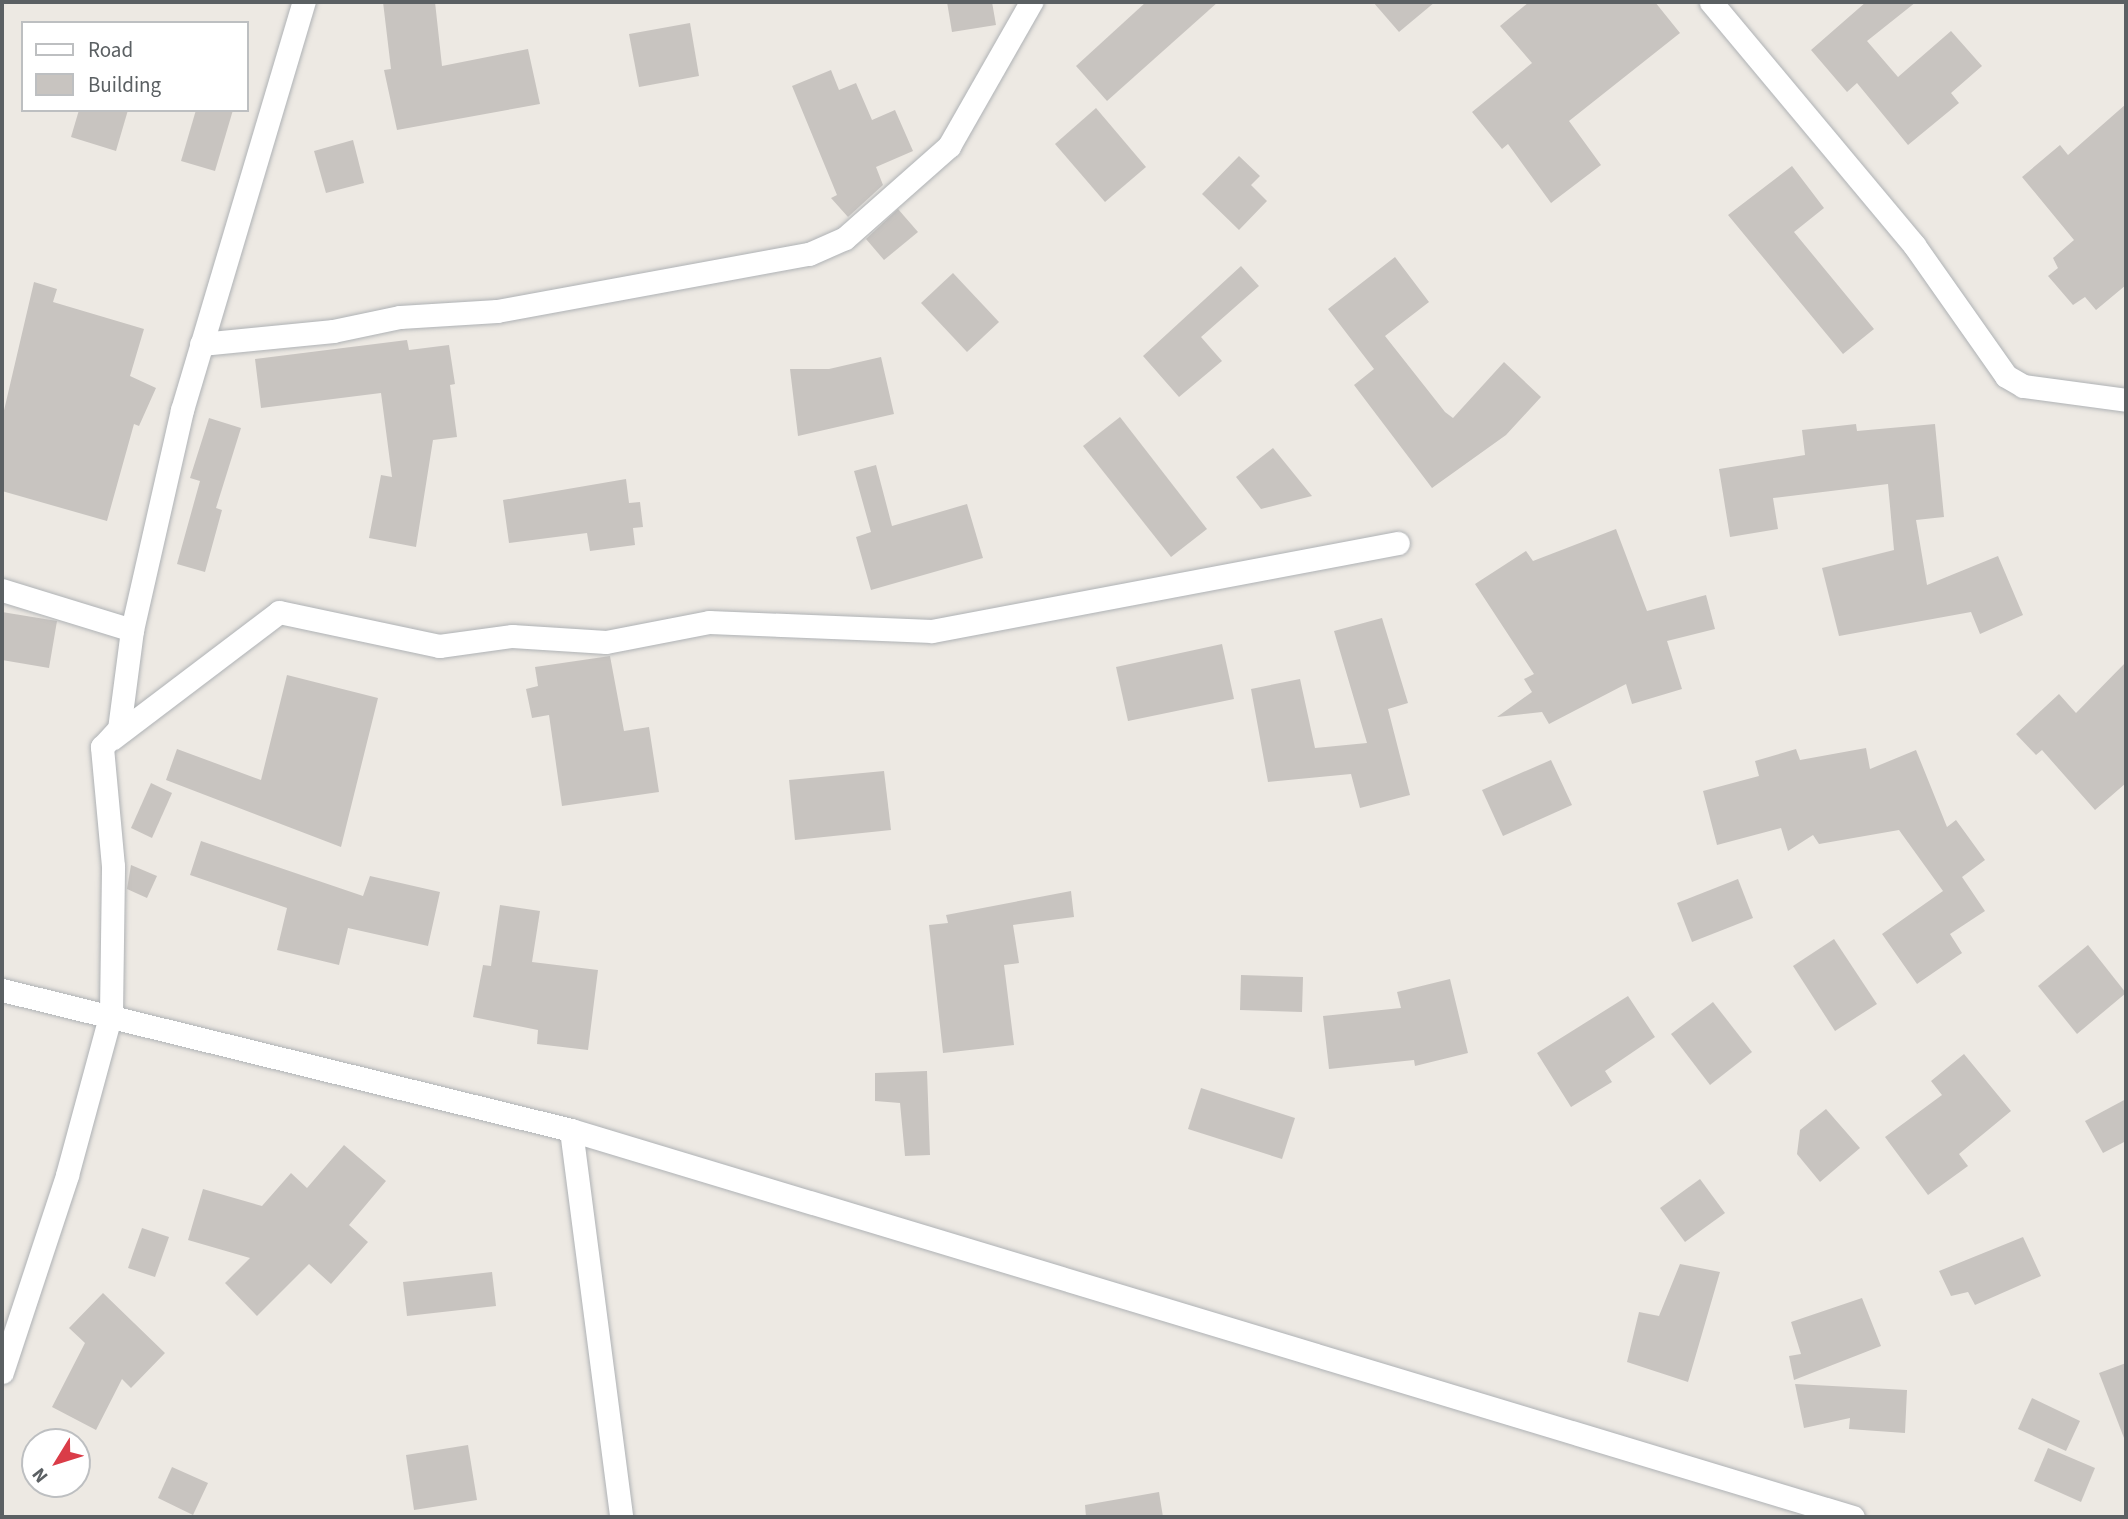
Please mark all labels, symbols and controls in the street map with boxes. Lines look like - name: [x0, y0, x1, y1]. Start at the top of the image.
- legend: [21, 21, 248, 112]
- text: Road: [88, 35, 133, 65]
- text: Building: [88, 70, 161, 100]
- north arrow: [21, 1428, 91, 1498]
- text: N: [26, 1462, 55, 1488]

